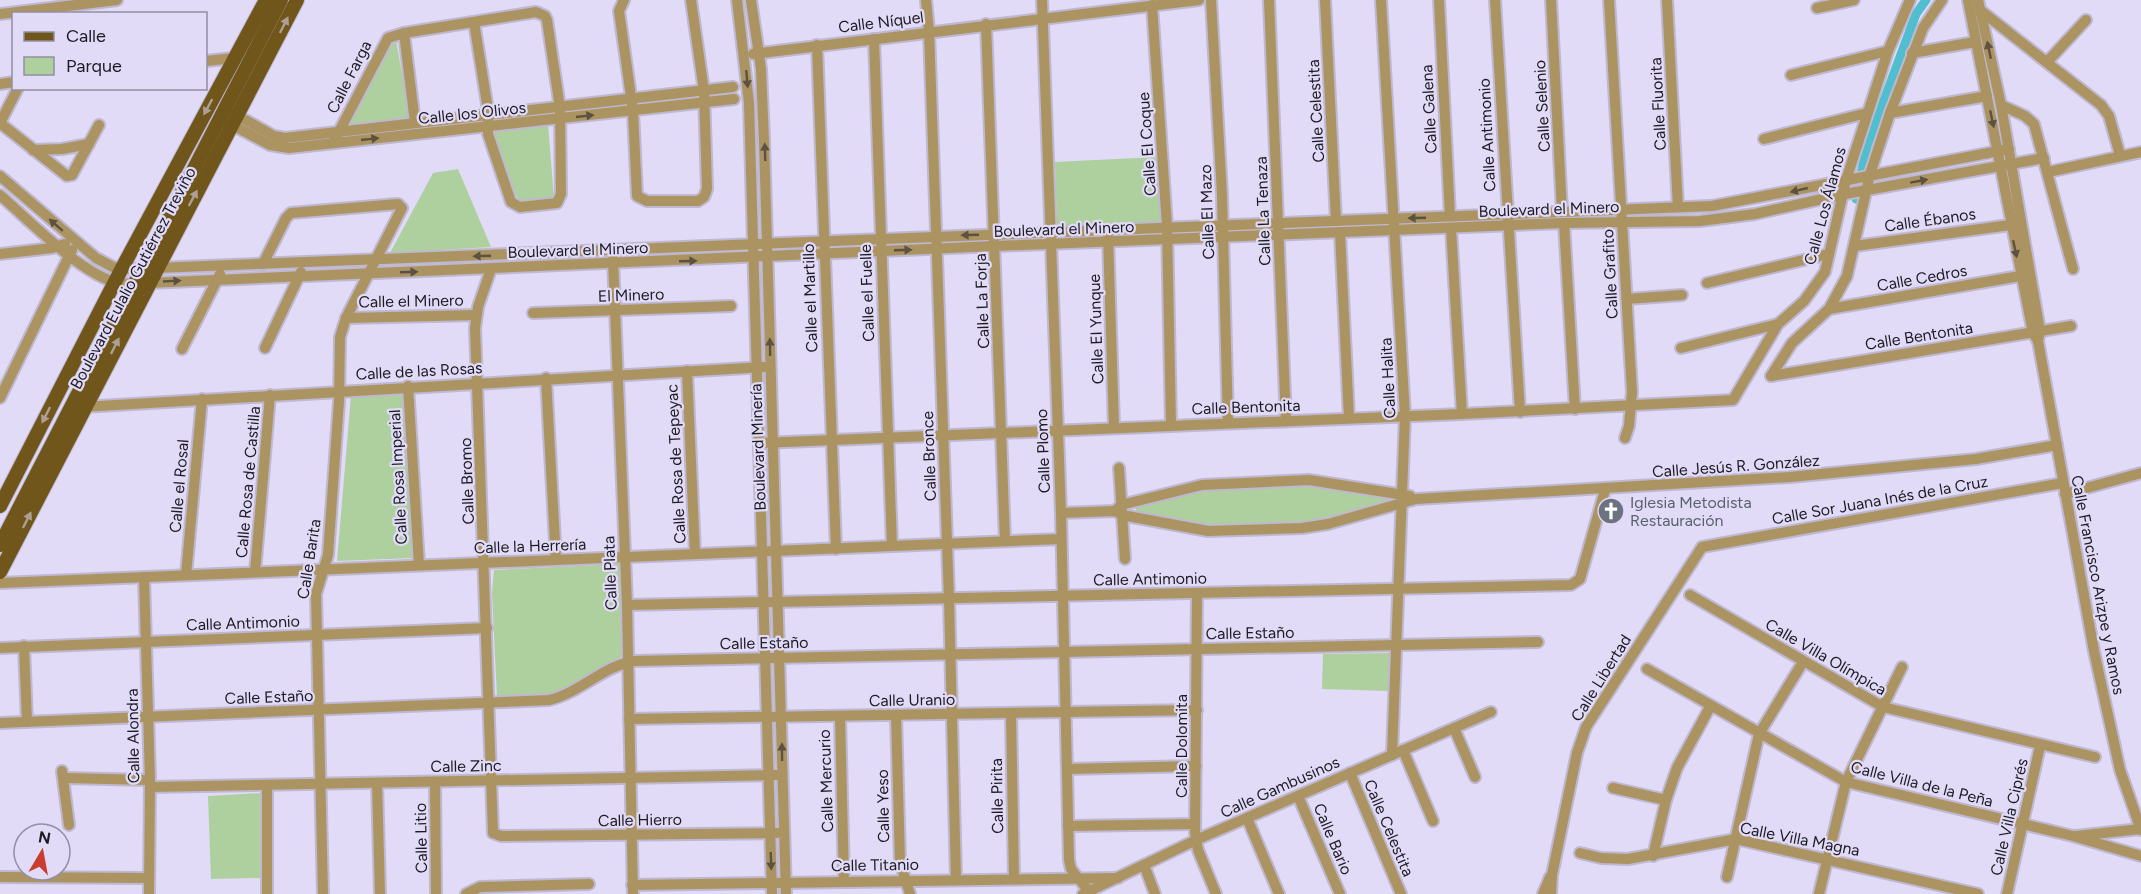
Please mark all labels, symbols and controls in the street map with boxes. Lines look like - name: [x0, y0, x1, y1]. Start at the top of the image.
- street label: Calle Níquel: [837, 7, 925, 37]
- legend: [12, 12, 207, 90]
- one-way arrow: [279, 16, 289, 33]
- text: Calle: [66, 25, 106, 47]
- street label: Calle Farga: [323, 37, 375, 117]
- one-way arrow: [1984, 40, 1993, 59]
- text: Parque: [66, 55, 122, 77]
- street label: Calle Fluorita: [1646, 57, 1670, 151]
- street label: Calle Celestita: [1304, 59, 1328, 163]
- street label: Calle Selenio: [1530, 59, 1554, 153]
- street label: Calle Galena: [1417, 64, 1441, 154]
- one-way arrow: [742, 69, 752, 88]
- street label: Calle Antimonio: [1475, 78, 1499, 192]
- street label: Calle El Coque: [1134, 91, 1160, 197]
- street label: Calle los Olivos: [417, 98, 527, 128]
- one-way arrow: [203, 99, 213, 116]
- one-way arrow: [1987, 110, 1997, 128]
- one-way arrow: [575, 111, 594, 121]
- one-way arrow: [360, 134, 379, 144]
- one-way arrow: [760, 142, 769, 161]
- street label: Calle Los Álamos: [1800, 145, 1850, 267]
- street label: Calle La Tenaza: [1252, 156, 1274, 266]
- street label: Boulevard Eulalio Gutiérrez Treviño: [66, 164, 200, 392]
- street label: Calle El Mazo: [1196, 164, 1218, 260]
- one-way arrow: [1910, 176, 1929, 185]
- one-way arrow: [1789, 186, 1808, 195]
- one-way arrow: [188, 189, 198, 206]
- street label: Boulevard el Minero: [1478, 197, 1620, 221]
- street label: Calle Ébanos: [1883, 204, 1977, 236]
- one-way arrow: [1407, 213, 1426, 222]
- street label: Boulevard el Minero: [993, 217, 1135, 241]
- one-way arrow: [49, 219, 64, 232]
- street label: Calle Grafito: [1598, 229, 1622, 319]
- one-way arrow: [961, 230, 980, 239]
- street label: Boulevard el Minero: [507, 238, 649, 262]
- one-way arrow: [2011, 240, 2020, 259]
- street label: Calle el Martillo: [799, 243, 821, 353]
- street label: Calle el Fuelle: [856, 244, 878, 342]
- one-way arrow: [894, 245, 913, 254]
- one-way arrow: [472, 251, 491, 260]
- street label: Calle La Forja: [971, 253, 993, 349]
- one-way arrow: [678, 256, 697, 265]
- street label: Calle Cedros: [1875, 261, 1969, 295]
- one-way arrow: [399, 267, 418, 276]
- street label: Calle El Yunque: [1085, 273, 1107, 384]
- one-way arrow: [163, 277, 182, 286]
- street label: El Minero: [597, 284, 665, 306]
- street label: Calle el Minero: [358, 291, 464, 311]
- street label: Calle Bentonita: [1864, 318, 1974, 354]
- one-way arrow: [765, 337, 775, 356]
- street label: Calle Halita: [1376, 337, 1400, 419]
- one-way arrow: [111, 338, 120, 355]
- street label: Calle de las Rosas: [355, 358, 483, 384]
- street label: Calle Rosa de Tepeyac: [662, 383, 690, 544]
- street label: Boulevard Minería: [746, 383, 770, 511]
- street label: Calle Bentonita: [1191, 396, 1301, 418]
- street label: Calle Rosa de Castilla: [232, 405, 264, 559]
- one-way arrow: [42, 406, 52, 424]
- street label: Calle Plomo: [1032, 408, 1054, 494]
- street label: Calle Rosa Imperial: [385, 409, 411, 545]
- street label: Calle Bronce: [918, 410, 940, 501]
- street label: Calle Bromo: [456, 437, 478, 525]
- street label: Calle el Rosal: [165, 438, 193, 534]
- street label: Calle Jesús R. González: [1652, 451, 1821, 481]
- street label: Calle Sor Juana Inés de la Cruz: [1770, 472, 1990, 528]
- street label: Calle Francisco Arizpe y Ramos: [2067, 474, 2129, 696]
- place label: Iglesia Metodista Restauración: [1630, 493, 1752, 530]
- church icon: Iglesia Metodista Restauración: [1596, 496, 1626, 526]
- one-way arrow: [22, 511, 31, 528]
- street label: Calle Barita: [293, 518, 325, 600]
- street label: Calle la Herrería: [473, 535, 587, 557]
- street label: Calle Plata: [599, 535, 621, 611]
- street label: Calle Antimonio: [1093, 569, 1207, 589]
- street label: Calle Antimonio: [186, 612, 300, 634]
- street label: Calle Villa Olímpica: [1762, 615, 1890, 699]
- street label: Calle Estaño: [1205, 623, 1295, 643]
- street label: Calle Libertad: [1567, 631, 1635, 725]
- street label: Calle Estaño: [719, 633, 809, 653]
- street label: Calle Estaño: [224, 686, 314, 708]
- street label: Calle Alondra: [123, 688, 143, 784]
- street label: Calle Uranio: [869, 690, 955, 710]
- street label: Calle Dolomita: [1172, 694, 1191, 798]
- street label: Calle Mercurio: [815, 729, 837, 833]
- one-way arrow: [777, 742, 786, 761]
- street label: Calle Gambusinos: [1217, 752, 1343, 822]
- street label: Calle Zinc: [430, 756, 502, 776]
- street label: Calle Villa de la Peña: [1849, 757, 1995, 811]
- street label: Calle Villa Ciprés: [1986, 757, 2032, 877]
- street label: Calle Pirita: [987, 758, 1007, 834]
- street label: Calle Yeso: [873, 769, 893, 843]
- street label: Calle Celestita: [1360, 777, 1418, 879]
- street label: Calle Bario: [1309, 800, 1357, 878]
- street label: Calle Litio: [411, 803, 431, 873]
- street label: Calle Hierro: [598, 810, 682, 830]
- street label: Calle Villa Magna: [1739, 818, 1861, 860]
- north arrow: [12, 822, 72, 882]
- text: N: [37, 827, 52, 848]
- one-way arrow: [766, 852, 775, 871]
- street label: Calle Titanio: [831, 855, 919, 875]

